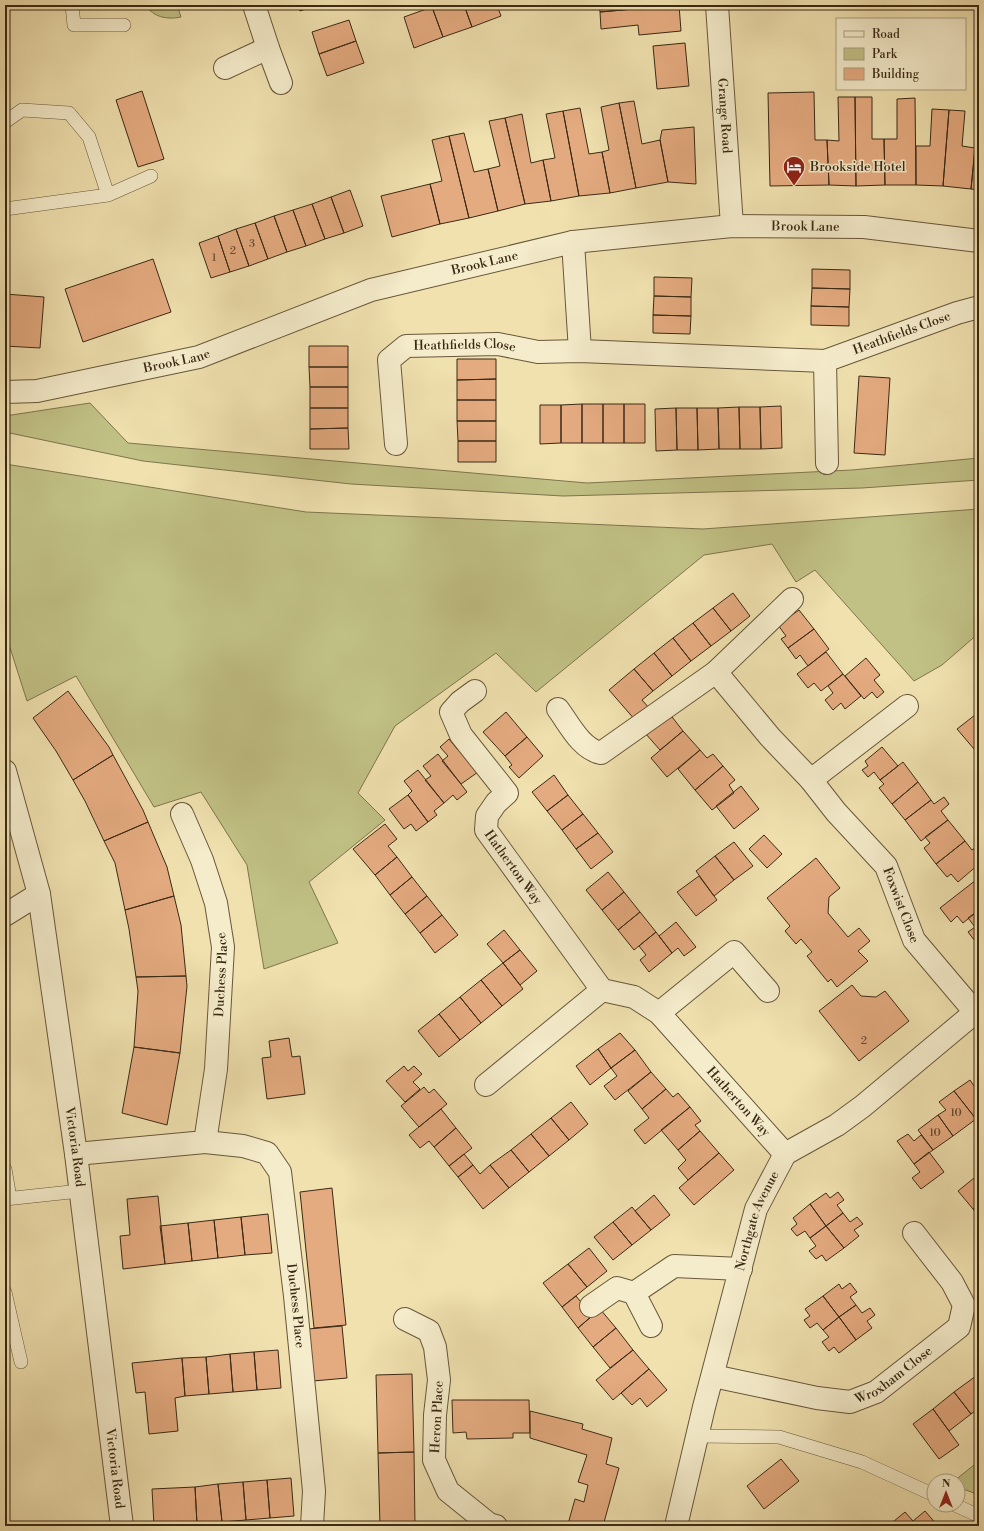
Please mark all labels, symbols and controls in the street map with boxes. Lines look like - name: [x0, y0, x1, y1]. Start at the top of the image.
- legend: [836, 18, 966, 90]
- text: Road: [872, 27, 900, 42]
- text: Park: [872, 47, 898, 62]
- text: Building: [871, 67, 920, 82]
- street label: Grange Road: [714, 78, 735, 155]
- hotel icon: Brookside Hotel: [781, 154, 807, 187]
- place label: Brookside Hotel: [809, 159, 906, 175]
- street label: Brook Lane: [770, 218, 840, 235]
- house number: 3: [249, 237, 255, 251]
- house number: 2: [230, 244, 236, 258]
- street label: Brook Lane: [449, 247, 520, 279]
- house number: 1: [212, 251, 217, 265]
- street label: Heathfields Close: [851, 308, 953, 358]
- street label: Heathfields Close: [413, 336, 518, 355]
- street label: Brook Lane: [141, 345, 213, 377]
- street label: Hatherton Way: [481, 827, 546, 908]
- street label: Foxwist Close: [879, 865, 923, 946]
- street label: Duchess Place: [211, 931, 231, 1017]
- house number: 2: [861, 1034, 867, 1048]
- street label: Hatherton Way: [703, 1064, 774, 1140]
- street label: Victoria Road: [61, 1105, 88, 1189]
- house number: 10: [950, 1106, 962, 1120]
- house number: 10: [929, 1126, 941, 1140]
- street label: Northgate Avenue: [732, 1168, 783, 1273]
- street label: Duchess Place: [283, 1263, 308, 1349]
- street label: Wroxham Close: [852, 1343, 936, 1408]
- street label: Heron Place: [427, 1380, 447, 1454]
- street label: Victoria Road: [102, 1426, 128, 1510]
- north arrow: [926, 1473, 966, 1513]
- text: N: [942, 1477, 951, 1491]

